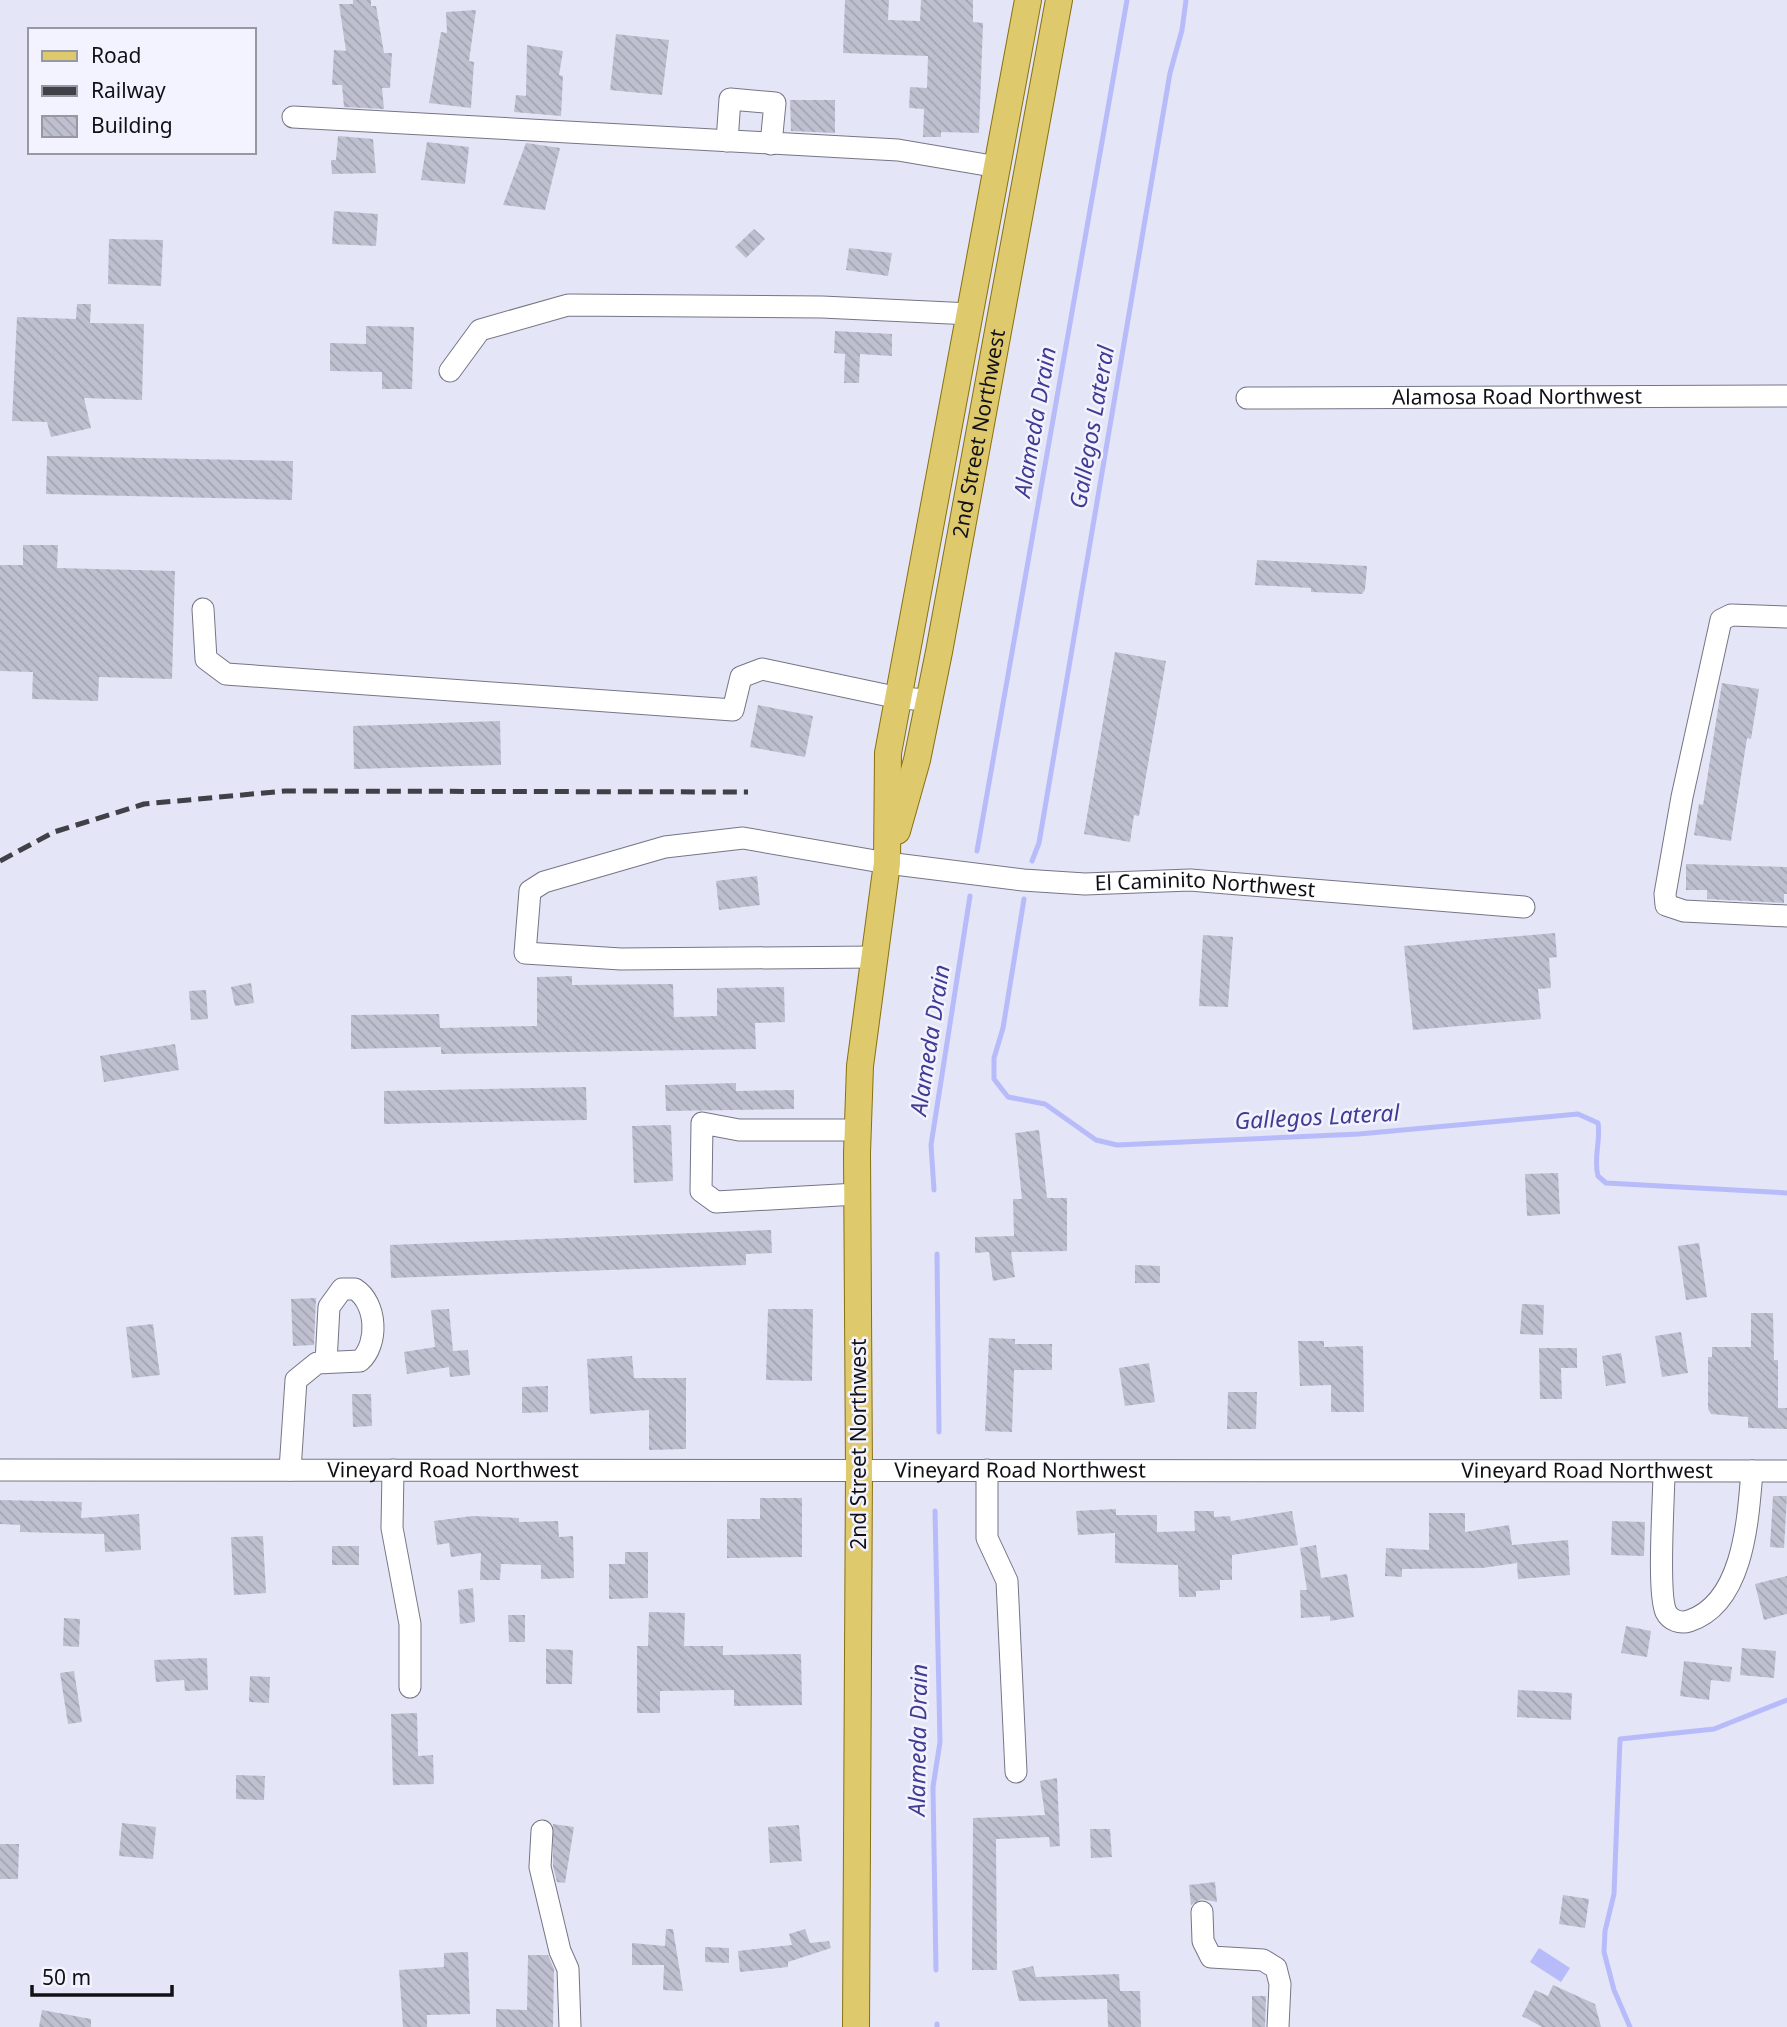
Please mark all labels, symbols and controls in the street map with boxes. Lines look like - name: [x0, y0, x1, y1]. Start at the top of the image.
- legend: [28, 28, 256, 154]
- text: Road: [91, 41, 141, 69]
- text: Railway: [91, 76, 166, 104]
- text: Building: [91, 111, 173, 139]
- street label: 2nd Street Northwest: [945, 327, 1011, 540]
- water label: Gallegos Lateral: [1061, 342, 1121, 511]
- water label: Alameda Drain: [1005, 344, 1063, 502]
- street label: Alamosa Road Northwest: [1392, 382, 1643, 410]
- street label: El Caminito Northwest: [1094, 865, 1317, 903]
- water label: Alameda Drain: [901, 962, 957, 1120]
- water label: Gallegos Lateral: [1234, 1096, 1401, 1136]
- street label: 2nd Street Northwest: [844, 1338, 872, 1550]
- street label: Vineyard Road Northwest: [327, 1455, 579, 1483]
- street label: Vineyard Road Northwest: [894, 1456, 1146, 1484]
- street label: Vineyard Road Northwest: [1461, 1456, 1713, 1484]
- water label: Alameda Drain: [900, 1664, 934, 1818]
- scale bar: [32, 1954, 172, 1998]
- text: 50 m: [42, 1963, 91, 1991]

